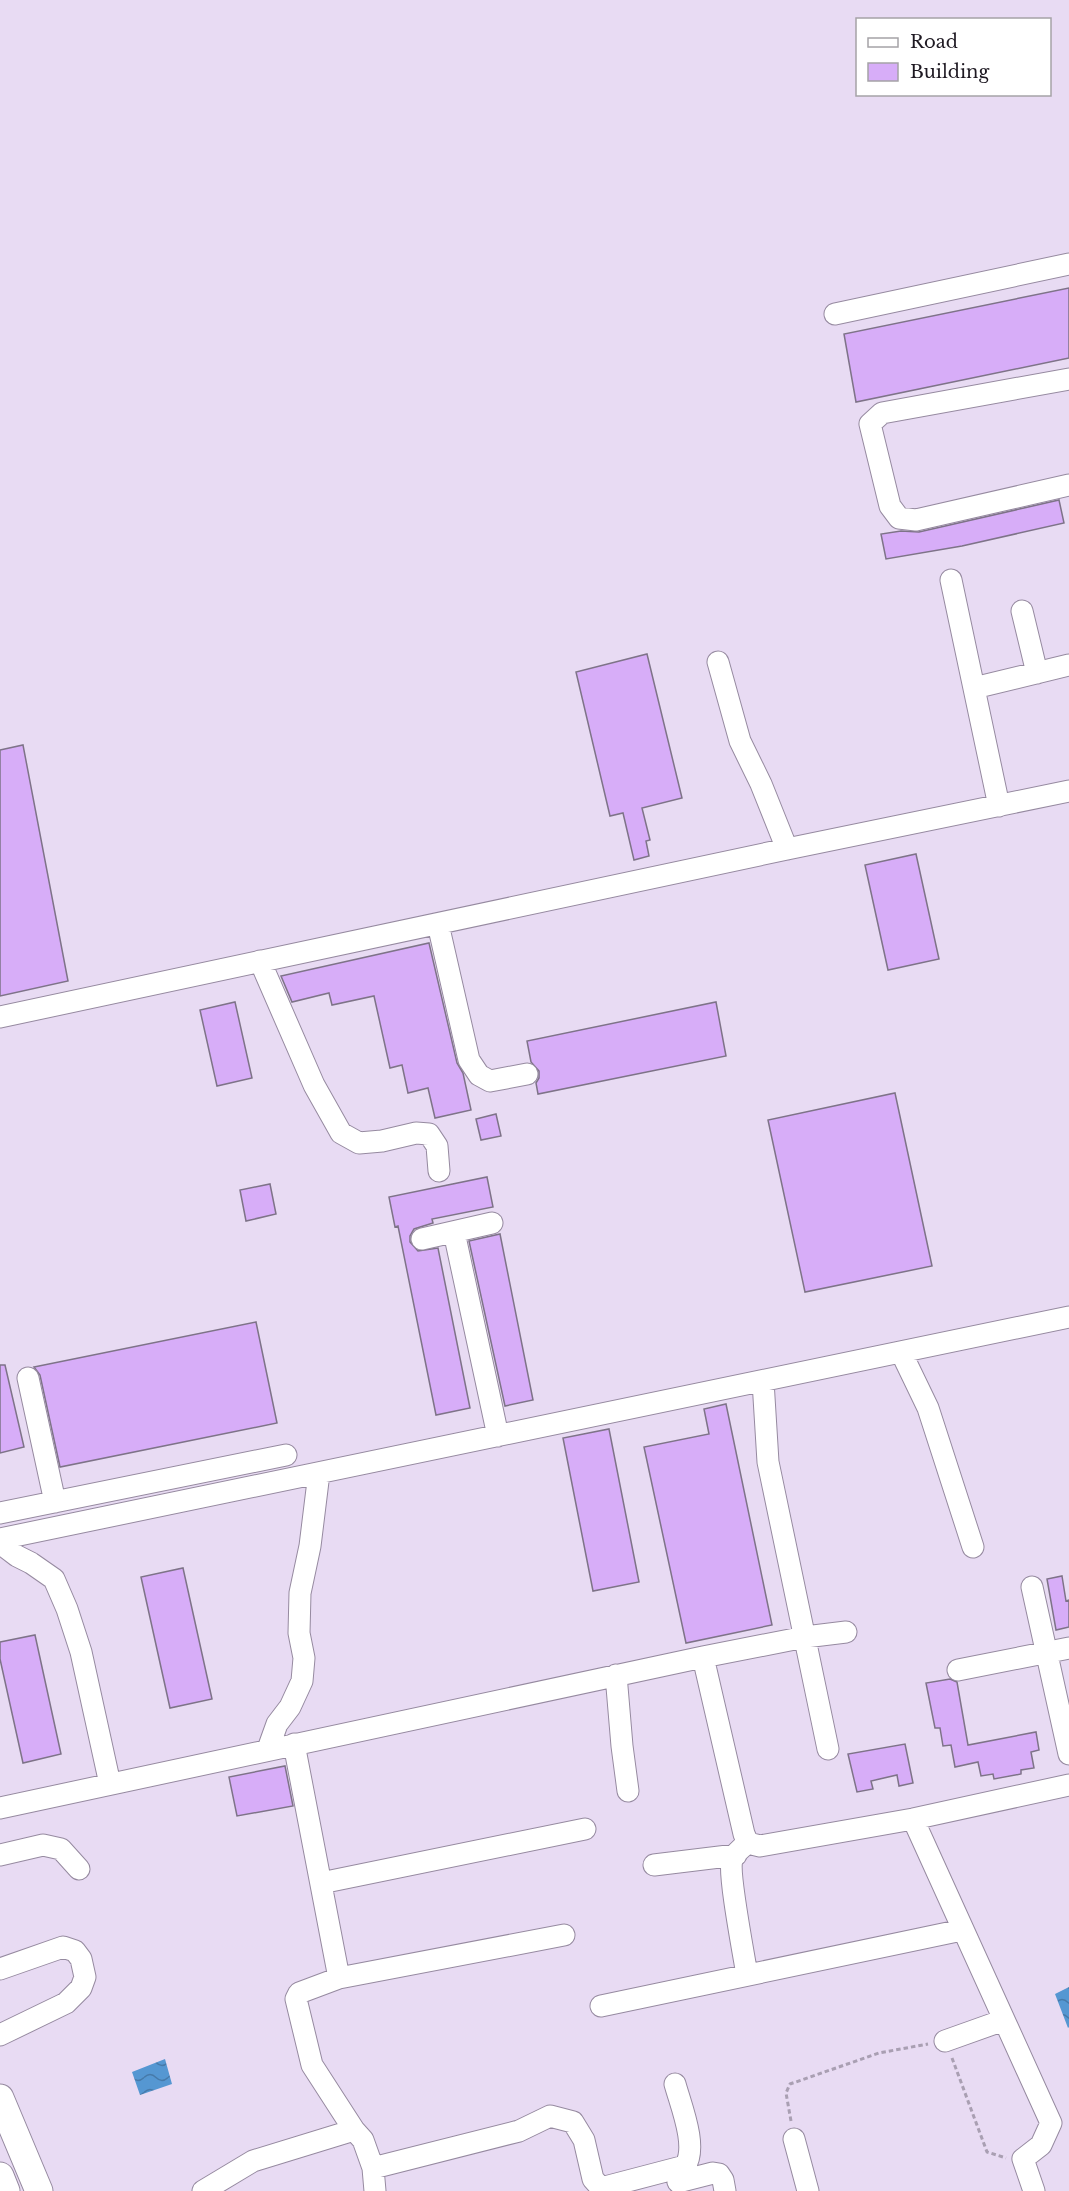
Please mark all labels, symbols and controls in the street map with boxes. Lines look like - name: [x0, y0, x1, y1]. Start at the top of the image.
- legend: [856, 18, 1051, 96]
- text: Road: [910, 31, 958, 53]
- text: Building: [910, 61, 989, 83]

